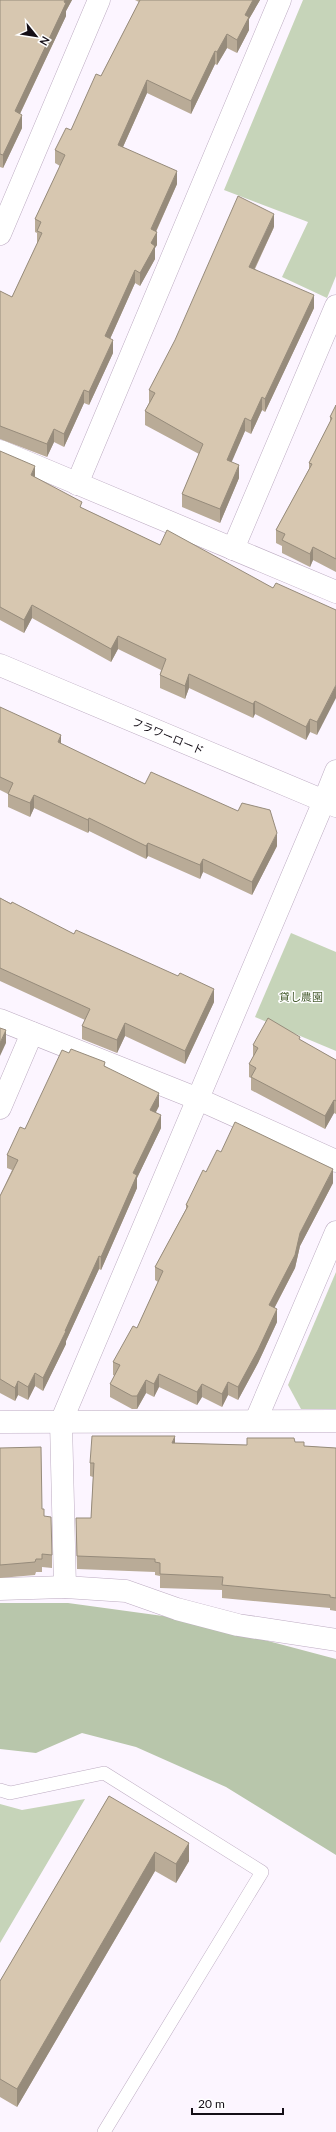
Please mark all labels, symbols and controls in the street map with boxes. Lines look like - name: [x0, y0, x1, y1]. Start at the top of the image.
- north arrow: [16, 16, 56, 56]
- text: N: [37, 34, 53, 48]
- street label: フラワーロード: [130, 715, 206, 757]
- park label: 貸し農園: [279, 990, 323, 1003]
- scale bar: [192, 2090, 283, 2116]
- text: 20 m: [198, 2096, 225, 2111]

